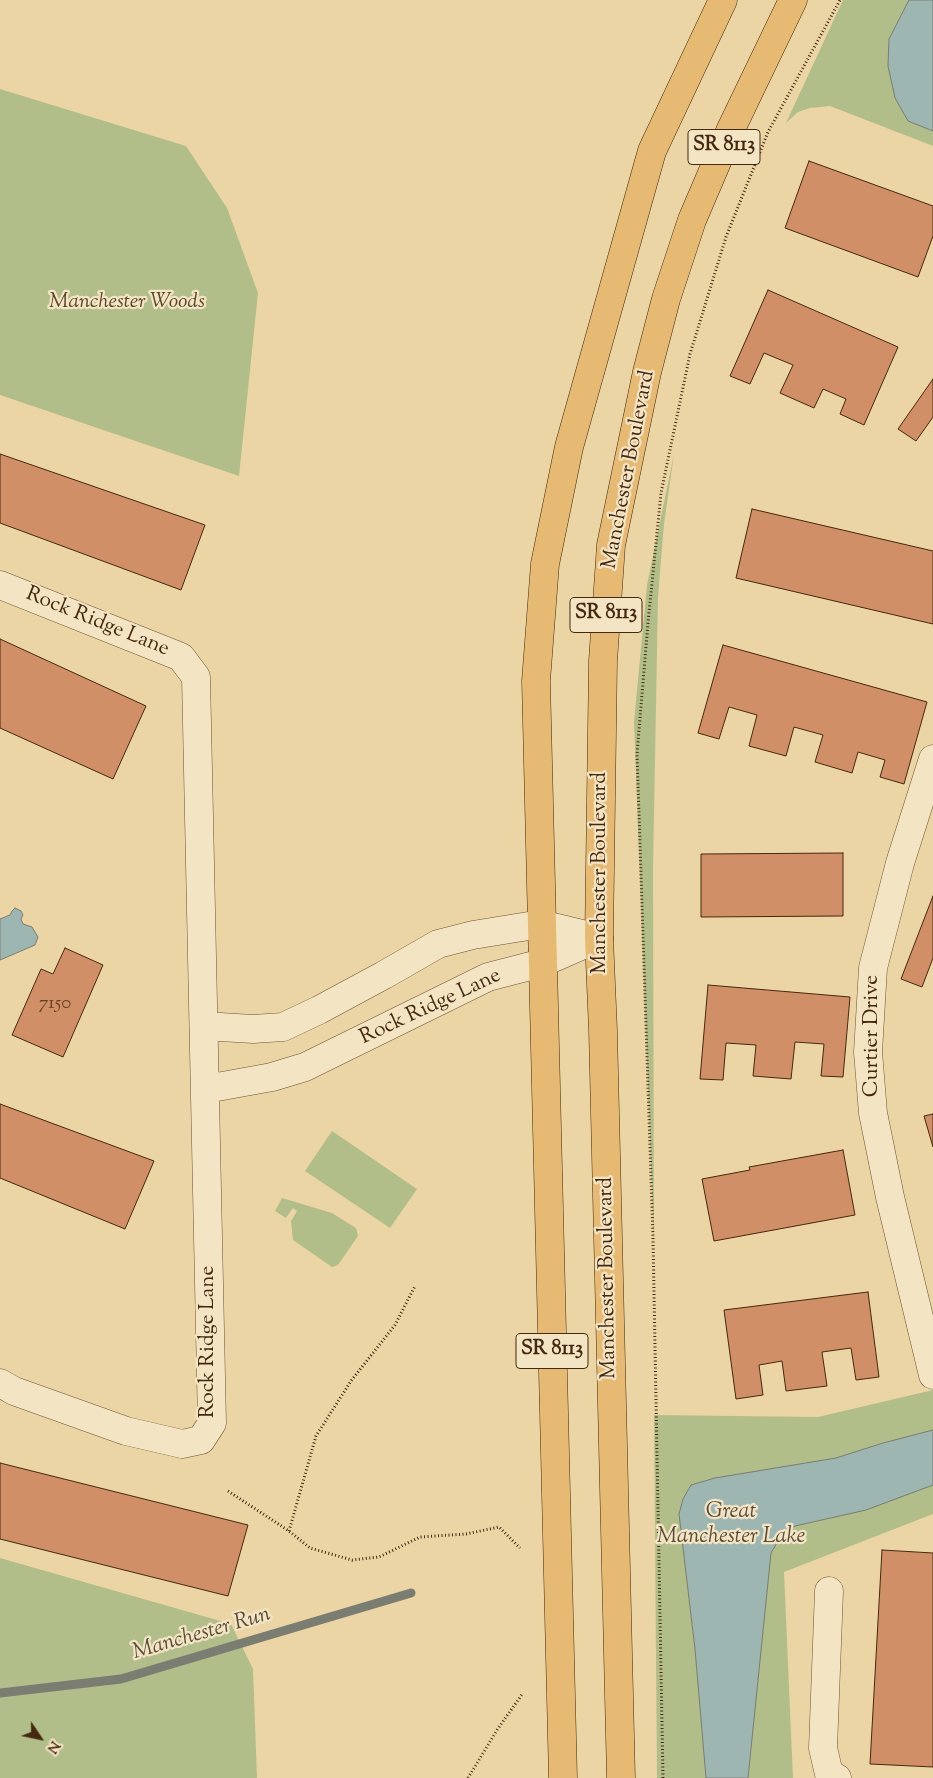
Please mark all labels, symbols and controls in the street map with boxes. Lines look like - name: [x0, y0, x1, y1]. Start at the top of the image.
- road number: SR 8113: [688, 130, 760, 164]
- park label: Manchester Woods: [49, 290, 205, 316]
- street label: Manchester Boulevard: [598, 368, 662, 572]
- street label: Rock Ridge Lane: [22, 583, 172, 663]
- road number: SR 8113: [570, 598, 642, 632]
- street label: Manchester Boulevard: [588, 772, 614, 974]
- street label: Rock Ridge Lane: [357, 964, 505, 1052]
- street label: Curtier Drive: [860, 975, 886, 1097]
- house number: 7150: [39, 994, 71, 1016]
- street label: Manchester Boulevard: [595, 1177, 623, 1379]
- street label: Rock Ridge Lane: [196, 1266, 222, 1418]
- road number: SR 8113: [516, 1334, 588, 1368]
- water label: Great Manchester Lake: [657, 1500, 805, 1552]
- water label: Manchester Run: [130, 1603, 274, 1667]
- north arrow: [15, 1713, 65, 1763]
- text: N: [41, 1736, 64, 1757]

